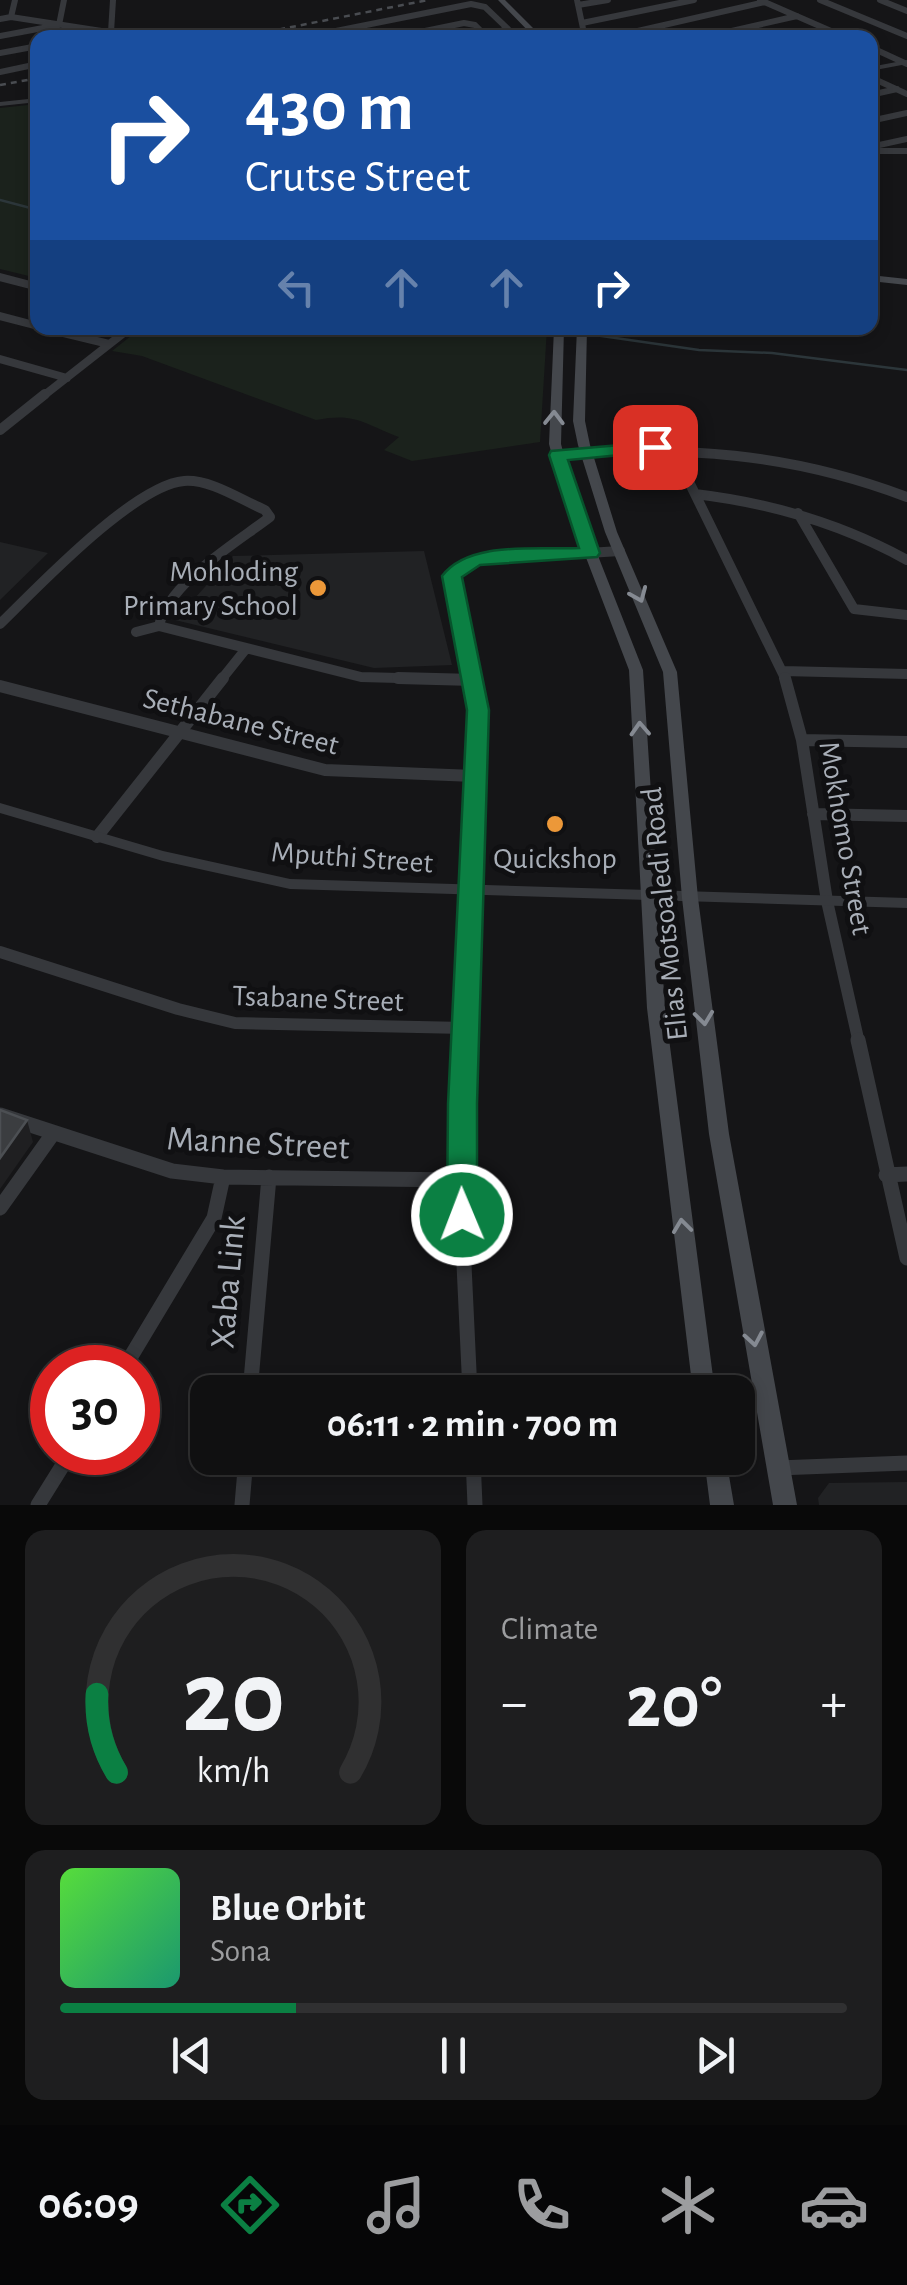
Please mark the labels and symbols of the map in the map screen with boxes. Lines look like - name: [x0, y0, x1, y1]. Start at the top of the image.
- pin: [613, 405, 698, 490]
- one-way arrow: [543, 410, 565, 426]
- place label: Mohloding Primary School: [123, 557, 298, 621]
- marker: Mohloding Primary School: [307, 577, 329, 599]
- one-way arrow: [627, 585, 647, 603]
- street label: Sethabane Street: [140, 683, 342, 761]
- one-way arrow: [630, 720, 651, 736]
- street label: Mokhomo Street: [813, 739, 877, 938]
- street label: Elias Motsoaledi Road: [637, 786, 693, 1042]
- marker: Quickshop: [544, 813, 566, 835]
- street label: Mputhi Street: [270, 837, 434, 879]
- place label: Quickshop: [493, 844, 617, 874]
- street label: Tsabane Street: [232, 981, 405, 1017]
- one-way arrow: [693, 1009, 714, 1026]
- street label: Manne Street: [166, 1121, 350, 1166]
- position arrow: [410, 1163, 514, 1267]
- street label: Xaba Link: [205, 1214, 252, 1350]
- one-way arrow: [672, 1218, 693, 1234]
- one-way arrow: [743, 1330, 764, 1347]
- speed limit sign: 30: [30, 1345, 160, 1475]

